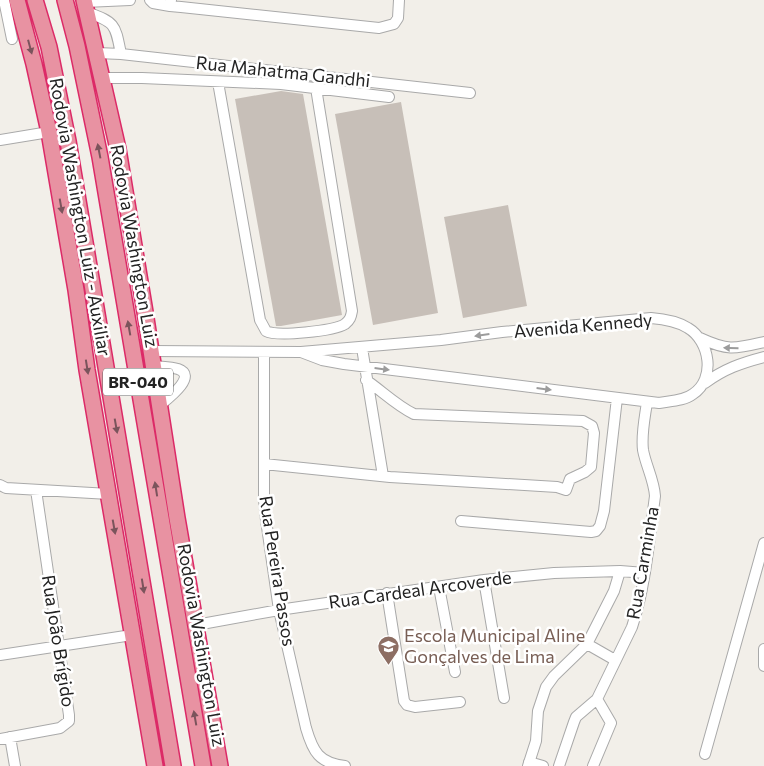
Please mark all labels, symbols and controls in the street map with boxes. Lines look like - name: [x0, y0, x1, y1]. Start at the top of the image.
- one-way arrow: [26, 40, 34, 55]
- street label: Rua Mahatma Gandhi: [195, 51, 371, 91]
- street label: Rodovia Washington Luiz - Auxiliar: [46, 76, 116, 358]
- one-way arrow: [95, 143, 103, 159]
- street label: Rodovia Washington Luiz: [106, 143, 164, 349]
- one-way arrow: [58, 199, 66, 215]
- street label: Avenida Kennedy: [513, 308, 653, 342]
- one-way arrow: [125, 320, 133, 336]
- one-way arrow: [474, 331, 490, 339]
- one-way arrow: [723, 343, 739, 351]
- one-way arrow: [83, 359, 91, 375]
- one-way arrow: [375, 365, 391, 373]
- road number: BR-040: [103, 368, 173, 396]
- one-way arrow: [536, 385, 552, 393]
- one-way arrow: [113, 418, 121, 434]
- one-way arrow: [151, 480, 159, 496]
- street label: Rua Pereira Passos: [255, 494, 301, 648]
- street label: Rua Carminha: [621, 505, 663, 621]
- one-way arrow: [110, 519, 118, 535]
- street label: Rodovia Washington Luiz: [173, 542, 231, 748]
- street label: Rua Cardeal Arcoverde: [327, 565, 513, 613]
- street label: Rua João Brígido: [38, 573, 80, 708]
- one-way arrow: [140, 578, 148, 594]
- place label: Escola Municipal Aline Gonçalves de Lima: [404, 624, 585, 667]
- school or university icon: Escola Municipal Aline Gonçalves de Lima: [376, 634, 400, 665]
- one-way arrow: [190, 710, 198, 726]

